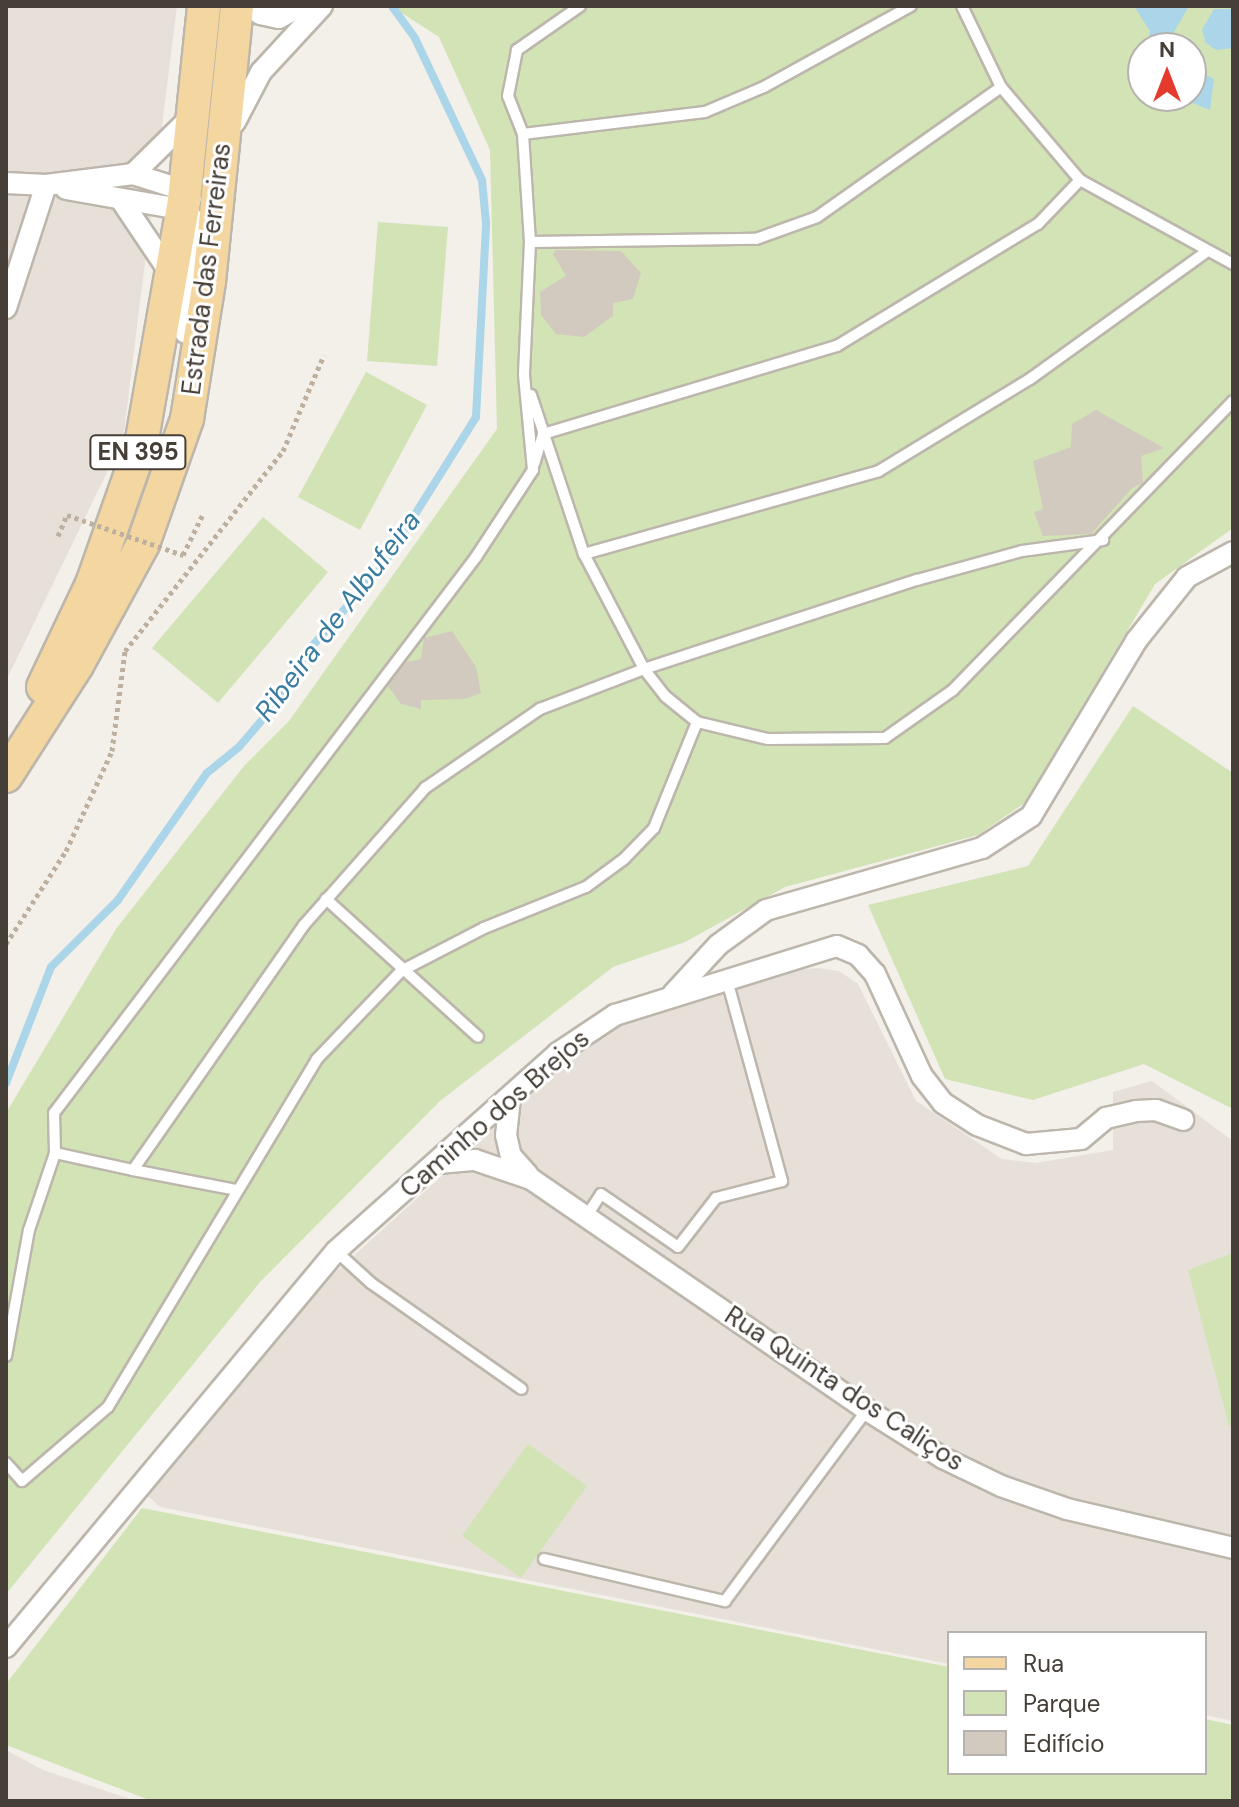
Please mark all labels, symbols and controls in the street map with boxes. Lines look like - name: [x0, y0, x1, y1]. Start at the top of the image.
- north arrow: [1127, 32, 1207, 112]
- text: N: [1159, 35, 1175, 64]
- street label: Estrada das Ferreiras: [176, 141, 238, 397]
- road number: EN 395: [88, 432, 188, 472]
- water label: Ribeira de Albufeira: [248, 504, 428, 728]
- street label: Caminho dos Brejos: [394, 1023, 596, 1205]
- street label: Rua Quinta dos Caliços: [719, 1300, 969, 1478]
- legend: [947, 1631, 1207, 1775]
- text: Rua: [1023, 1648, 1064, 1679]
- text: Parque: [1023, 1688, 1100, 1719]
- text: Edifício: [1023, 1728, 1105, 1759]

